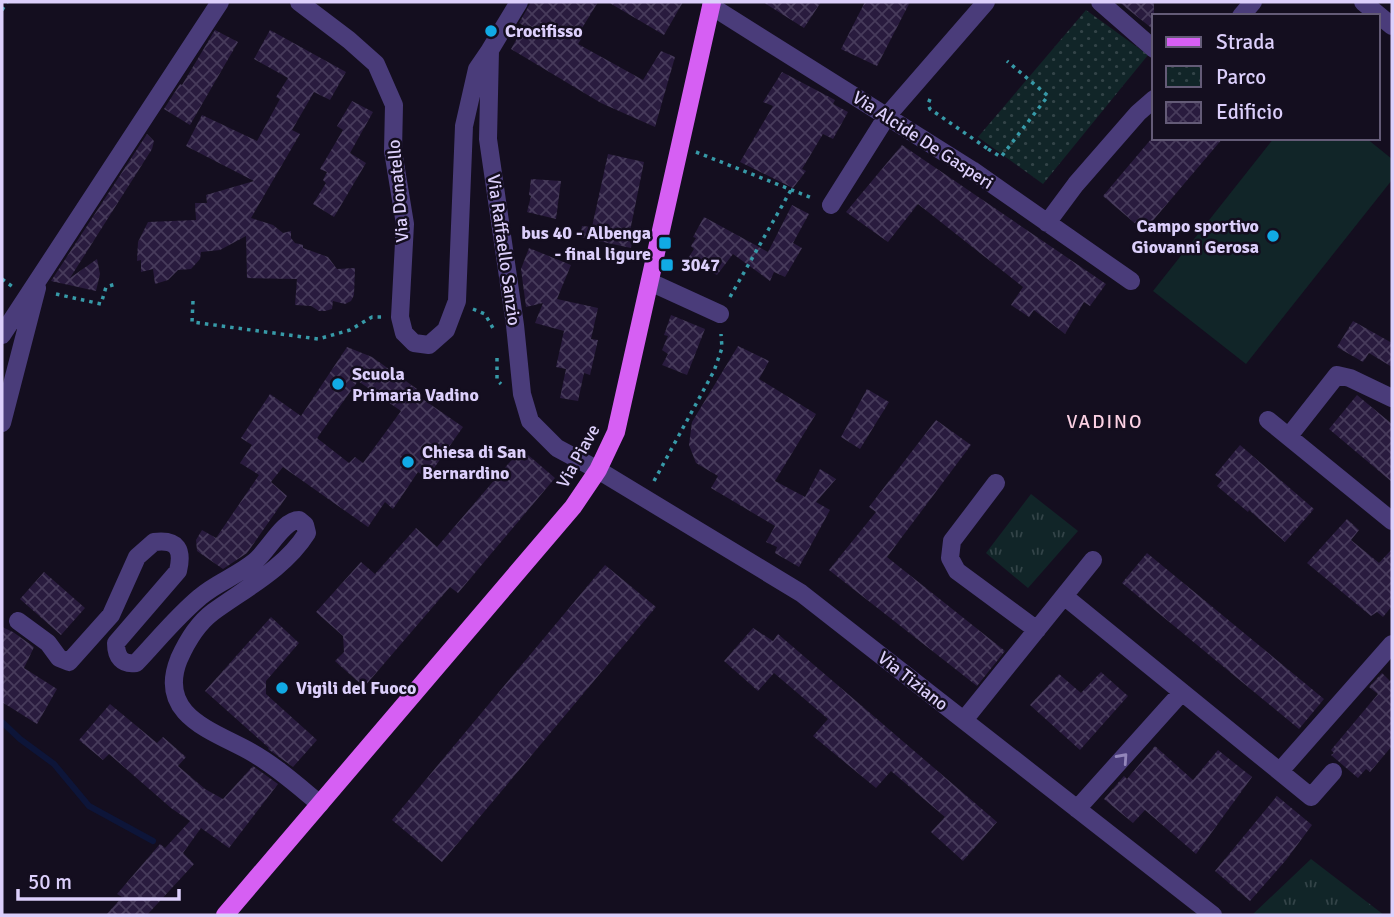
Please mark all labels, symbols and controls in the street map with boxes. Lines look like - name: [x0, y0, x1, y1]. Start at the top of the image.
- legend: [1152, 14, 1380, 140]
- place label: Crocifisso: [505, 20, 583, 42]
- marker: Crocifisso: [483, 23, 499, 39]
- text: Strada: [1216, 29, 1275, 55]
- text: Parco: [1216, 64, 1266, 90]
- street label: Via Alcide De Gasperi: [848, 86, 998, 194]
- text: Edificio: [1216, 99, 1283, 125]
- street label: Via Donatello: [383, 139, 413, 243]
- street label: Via Raffaello Sanzio: [482, 173, 526, 327]
- place label: Campo sportivo Giovanni Gerosa: [1132, 215, 1259, 258]
- place label: bus 40 - Albenga - final ligure: [521, 222, 651, 265]
- marker: Campo sportivo Giovanni Gerosa: [1265, 228, 1281, 244]
- marker: bus 40 - Albenga - final ligure: [657, 235, 673, 251]
- place label: 3047: [681, 254, 720, 276]
- marker: 3047: [659, 257, 675, 273]
- place label: Scuola Primaria Vadino: [352, 363, 479, 406]
- marker: Scuola Primaria Vadino: [330, 376, 346, 392]
- district label: VADINO: [1067, 410, 1143, 434]
- street label: Via Piave: [552, 420, 604, 492]
- place label: Chiesa di San Bernardino: [422, 441, 526, 484]
- marker: Chiesa di San Bernardino: [400, 454, 416, 470]
- street label: Via Tiziano: [873, 647, 953, 715]
- place label: Vigili del Fuoco: [296, 677, 416, 699]
- marker: Vigili del Fuoco: [274, 680, 290, 696]
- one-way arrow: [1115, 754, 1127, 767]
- scale bar: [18, 858, 178, 902]
- text: 50 m: [28, 869, 72, 895]

